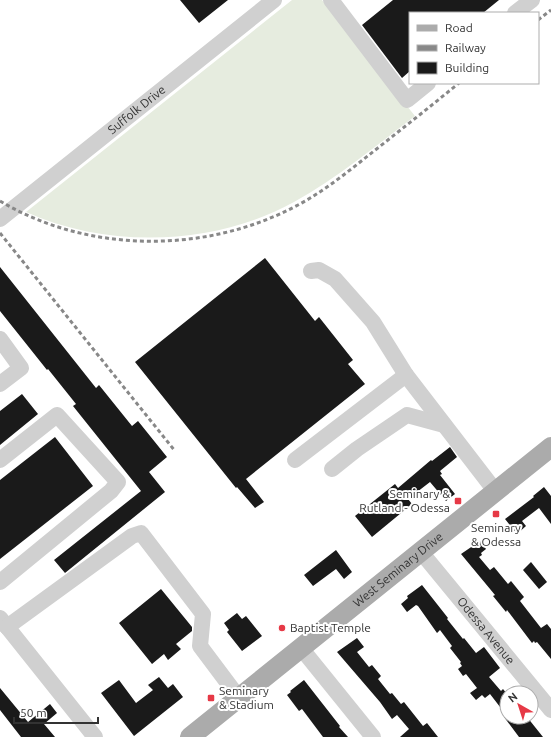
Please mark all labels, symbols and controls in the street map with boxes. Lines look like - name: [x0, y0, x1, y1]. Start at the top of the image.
- legend: [409, 12, 539, 84]
- text: Road: [445, 21, 473, 34]
- text: Railway: [445, 41, 486, 54]
- text: Building: [445, 61, 489, 74]
- street label: Suffolk Drive: [105, 83, 168, 136]
- place label: Seminary & Rutland - Odessa: [359, 487, 450, 514]
- marker: Seminary & Rutland - Odessa: [453, 496, 463, 506]
- marker: Seminary & Odessa: [491, 509, 501, 519]
- place label: Seminary & Odessa: [471, 521, 521, 548]
- street label: West Seminary Drive: [350, 529, 445, 609]
- street label: Odessa Avenue: [455, 594, 518, 667]
- place label: Baptist Temple: [290, 621, 371, 634]
- marker: Baptist Temple: [277, 623, 287, 633]
- place label: Seminary & Stadium: [219, 684, 274, 711]
- north arrow: [499, 685, 539, 725]
- text: N: [506, 690, 520, 704]
- marker: Seminary & Stadium: [206, 693, 216, 703]
- scale bar: [14, 699, 98, 725]
- text: 50 m: [20, 706, 47, 719]

